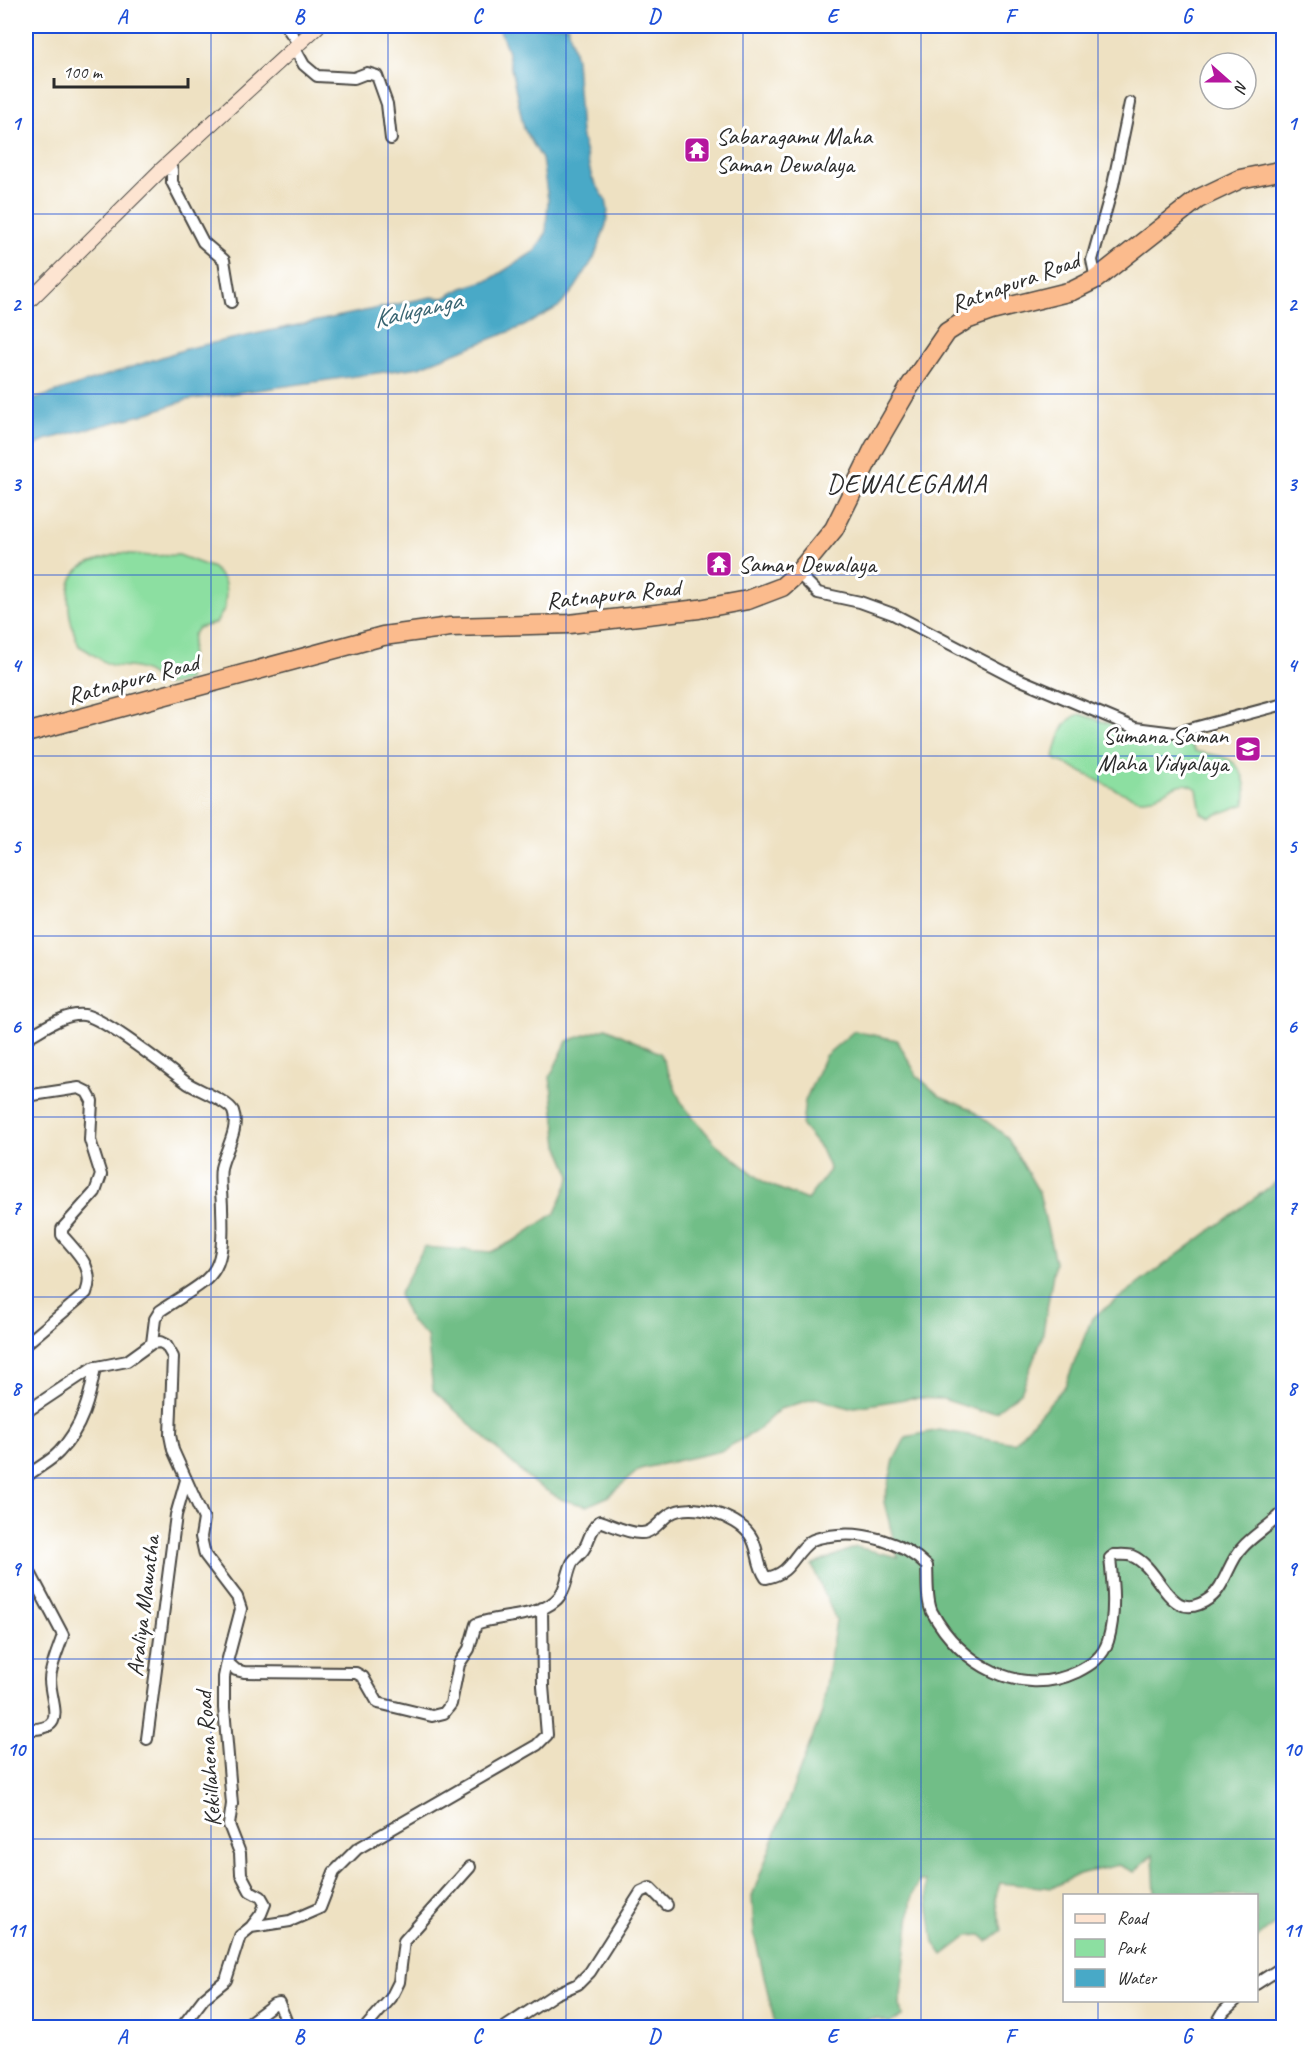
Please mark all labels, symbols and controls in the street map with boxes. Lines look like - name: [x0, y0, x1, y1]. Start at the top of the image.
- text: A: [117, 4, 129, 29]
- text: B: [294, 4, 306, 29]
- text: C: [472, 4, 484, 29]
- text: D: [648, 4, 662, 29]
- text: E: [827, 4, 841, 29]
- text: F: [1005, 4, 1019, 29]
- text: G: [1182, 4, 1195, 29]
- scale bar: [54, 51, 188, 89]
- north arrow: [1198, 51, 1258, 111]
- text: 100 m: [63, 61, 104, 83]
- text: N: [1229, 78, 1252, 97]
- text: 1: [12, 111, 23, 136]
- text: 1: [1288, 111, 1299, 136]
- place label: Sabaragamu Maha Saman Dewalaya: [716, 121, 874, 179]
- temple icon: Sabaragamu Maha Saman Dewalaya: [682, 135, 712, 165]
- street label: Ratnapura Road: [947, 244, 1087, 319]
- water label: Kaluganga: [370, 283, 467, 336]
- text: 2: [12, 292, 23, 317]
- text: 2: [1288, 292, 1299, 317]
- district label: DEWALEGAMA: [827, 466, 987, 500]
- text: 3: [12, 472, 23, 497]
- text: 3: [1288, 472, 1299, 497]
- temple icon: Saman Dewalaya: [704, 549, 734, 579]
- place label: Saman Dewalaya: [738, 549, 878, 579]
- street label: Ratnapura Road: [544, 572, 685, 616]
- street label: Ratnapura Road: [64, 646, 205, 711]
- text: 4: [12, 653, 24, 678]
- text: 4: [1288, 653, 1300, 678]
- place label: Sumana Saman Maha Vidyalaya: [1098, 720, 1230, 778]
- school or university icon: Sumana Saman Maha Vidyalaya: [1233, 734, 1263, 764]
- text: 5: [12, 834, 23, 859]
- text: 5: [1288, 834, 1299, 859]
- text: 6: [11, 1014, 22, 1039]
- text: 6: [1287, 1014, 1298, 1039]
- text: 7: [12, 1195, 23, 1220]
- text: 7: [1288, 1195, 1299, 1220]
- text: 8: [12, 1376, 24, 1401]
- text: 8: [1288, 1376, 1300, 1401]
- street label: Araliya Mawatha: [119, 1532, 167, 1678]
- text: 9: [12, 1556, 23, 1581]
- text: 9: [1288, 1556, 1299, 1581]
- street label: Kekillahena Road: [188, 1686, 228, 1828]
- text: 10: [7, 1737, 27, 1762]
- text: 10: [1283, 1737, 1303, 1762]
- legend: [1063, 1894, 1258, 2002]
- text: Road: [1117, 1907, 1150, 1929]
- text: 11: [7, 1918, 27, 1943]
- text: 11: [1283, 1918, 1303, 1943]
- text: Park: [1117, 1937, 1147, 1959]
- text: Water: [1117, 1967, 1158, 1989]
- text: A: [117, 2024, 129, 2049]
- text: B: [294, 2024, 306, 2049]
- text: C: [472, 2024, 484, 2049]
- text: D: [648, 2024, 662, 2049]
- text: E: [827, 2024, 841, 2049]
- text: F: [1005, 2024, 1019, 2049]
- text: G: [1182, 2024, 1195, 2049]

